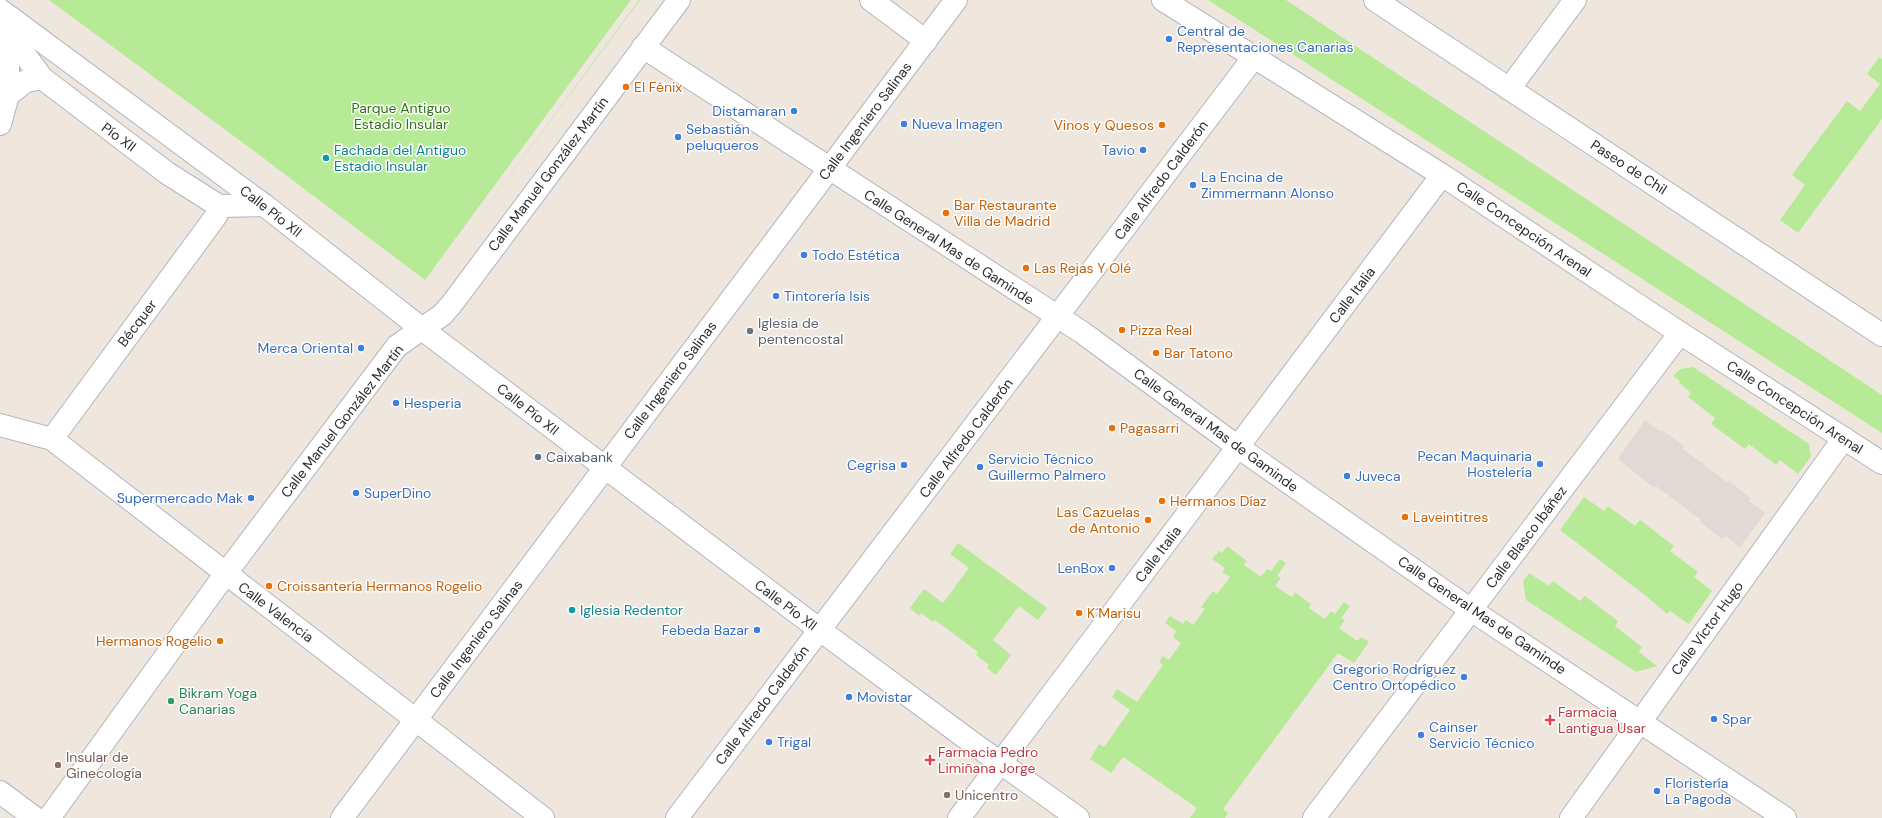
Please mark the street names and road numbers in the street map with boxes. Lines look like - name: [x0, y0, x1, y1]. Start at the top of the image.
- street label: Calle Ingeniero Salinas: [815, 58, 915, 184]
- street label: Calle Manuel González Martín: [484, 93, 612, 255]
- street label: Calle Alfredo Calderón: [1110, 117, 1212, 243]
- street label: Pío XII: [98, 118, 140, 156]
- street label: Paseo de Chil: [1587, 136, 1671, 198]
- street label: Calle Concepción Arenal: [1453, 177, 1595, 281]
- street label: Calle Pío XII: [236, 181, 306, 241]
- street label: Calle General Mas de Gaminde: [861, 185, 1037, 309]
- street label: Calle Italia: [1325, 263, 1379, 327]
- street label: Bécquer: [113, 296, 161, 350]
- street label: Calle Ingeniero Salinas: [620, 317, 720, 443]
- street label: Calle Manuel González Martín: [277, 341, 407, 501]
- street label: Calle Concepción Arenal: [1723, 356, 1867, 458]
- street label: Calle General Mas de Gaminde: [1130, 364, 1302, 496]
- street label: Calle Alfredo Calderón: [915, 375, 1017, 501]
- street label: Calle Pío XII: [493, 379, 563, 439]
- street label: Calle Blasco Ibáñez: [1482, 482, 1570, 592]
- street label: Calle Italia: [1131, 522, 1185, 586]
- street label: Calle General Mas de Gaminde: [1394, 552, 1570, 678]
- street label: Calle Ingeniero Salinas: [426, 576, 526, 702]
- street label: Calle Pío XII: [751, 576, 821, 634]
- street label: Calle Víctor Hugo: [1667, 577, 1747, 679]
- street label: Calle Valencia: [235, 578, 317, 646]
- street label: Calle Alfredo Calderón: [711, 642, 813, 768]

